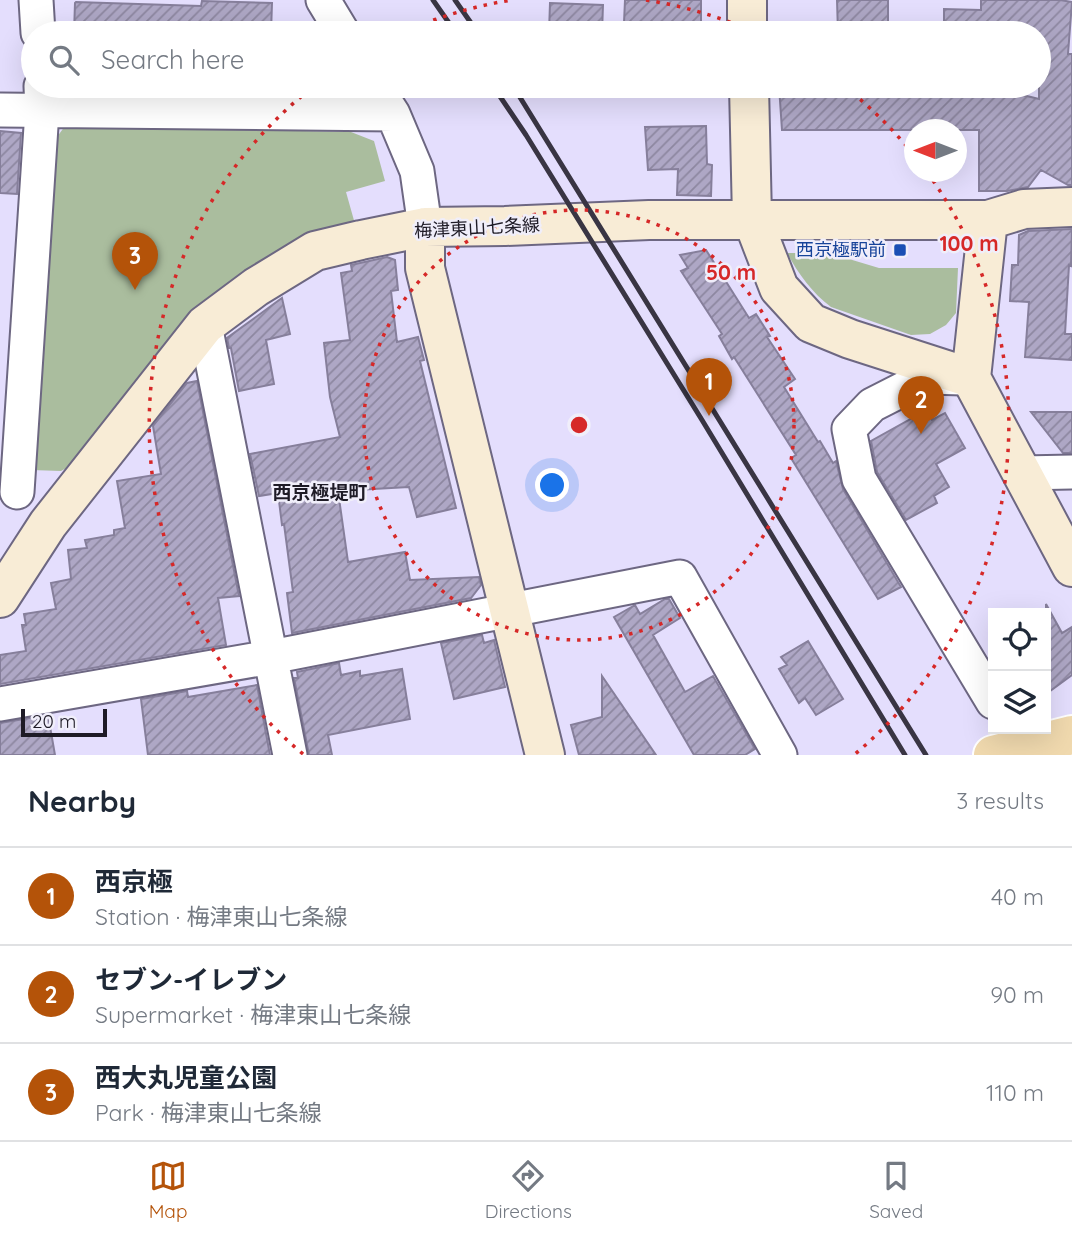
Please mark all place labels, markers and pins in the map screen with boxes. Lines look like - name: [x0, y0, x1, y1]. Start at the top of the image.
- pin: 3: [112, 232, 158, 290]
- place label: 西京極駅前: [796, 238, 886, 261]
- marker: 西京極駅前: [892, 242, 908, 258]
- pin: 1: [686, 358, 732, 416]
- pin: 2: [898, 376, 944, 434]
- centre of rings: [567, 413, 591, 437]

